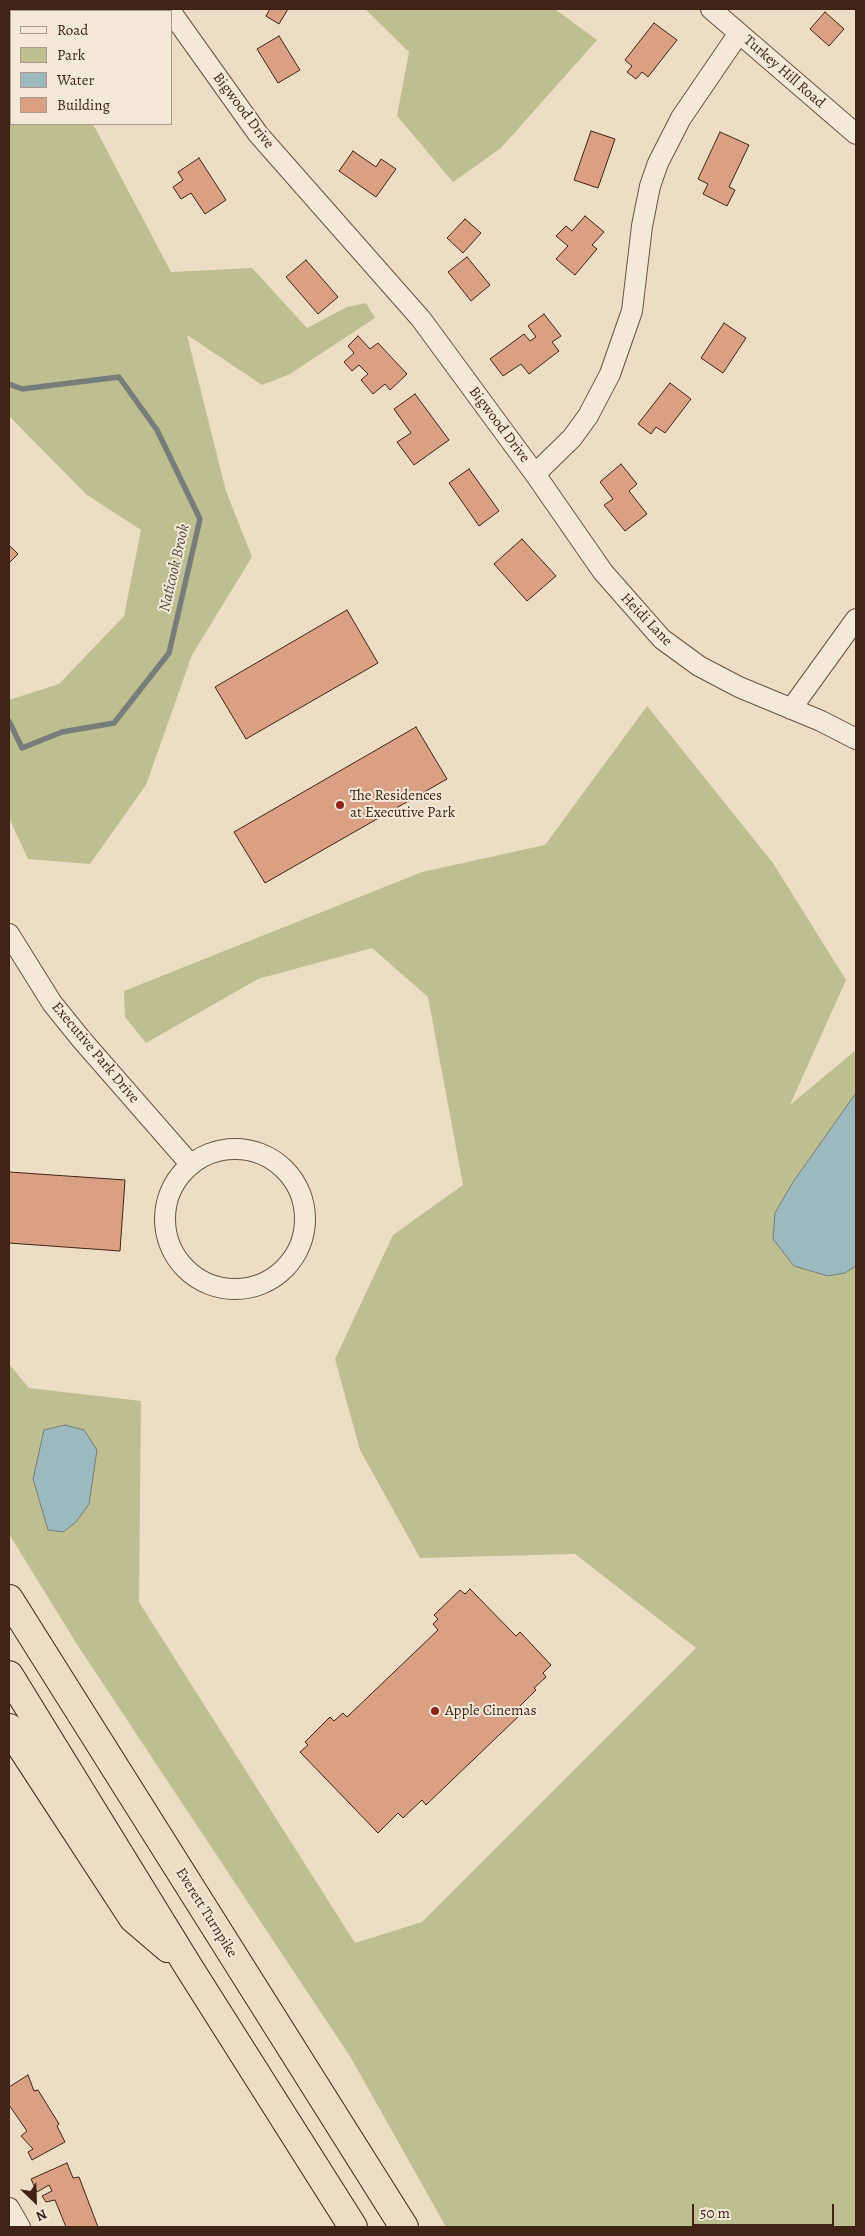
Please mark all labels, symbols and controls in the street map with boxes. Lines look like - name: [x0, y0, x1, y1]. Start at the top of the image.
- legend: [10, 10, 172, 125]
- text: Road: [57, 20, 88, 40]
- street label: Turkey Hill Road: [740, 32, 828, 112]
- text: Park: [57, 45, 85, 65]
- street label: Bigwood Drive: [209, 69, 277, 153]
- text: Water: [57, 70, 94, 90]
- text: Building: [57, 95, 110, 115]
- street label: Bigwood Drive: [465, 383, 533, 467]
- water label: Naticook Brook: [156, 522, 194, 614]
- street label: Heidi Lane: [616, 590, 676, 650]
- place label: The Residences at Executive Park: [350, 787, 455, 822]
- marker: The Residences at Executive Park: [334, 799, 346, 811]
- street label: Executive Park Drive: [47, 999, 143, 1107]
- place label: Apple Cinemas: [445, 1702, 536, 1720]
- marker: Apple Cinemas: [429, 1705, 441, 1717]
- street label: Everett Turnpike: [171, 1865, 241, 1961]
- north arrow: [10, 2176, 60, 2226]
- scale bar: [695, 2194, 838, 2226]
- text: 50 m: [700, 2203, 730, 2223]
- text: N: [33, 2204, 50, 2226]

